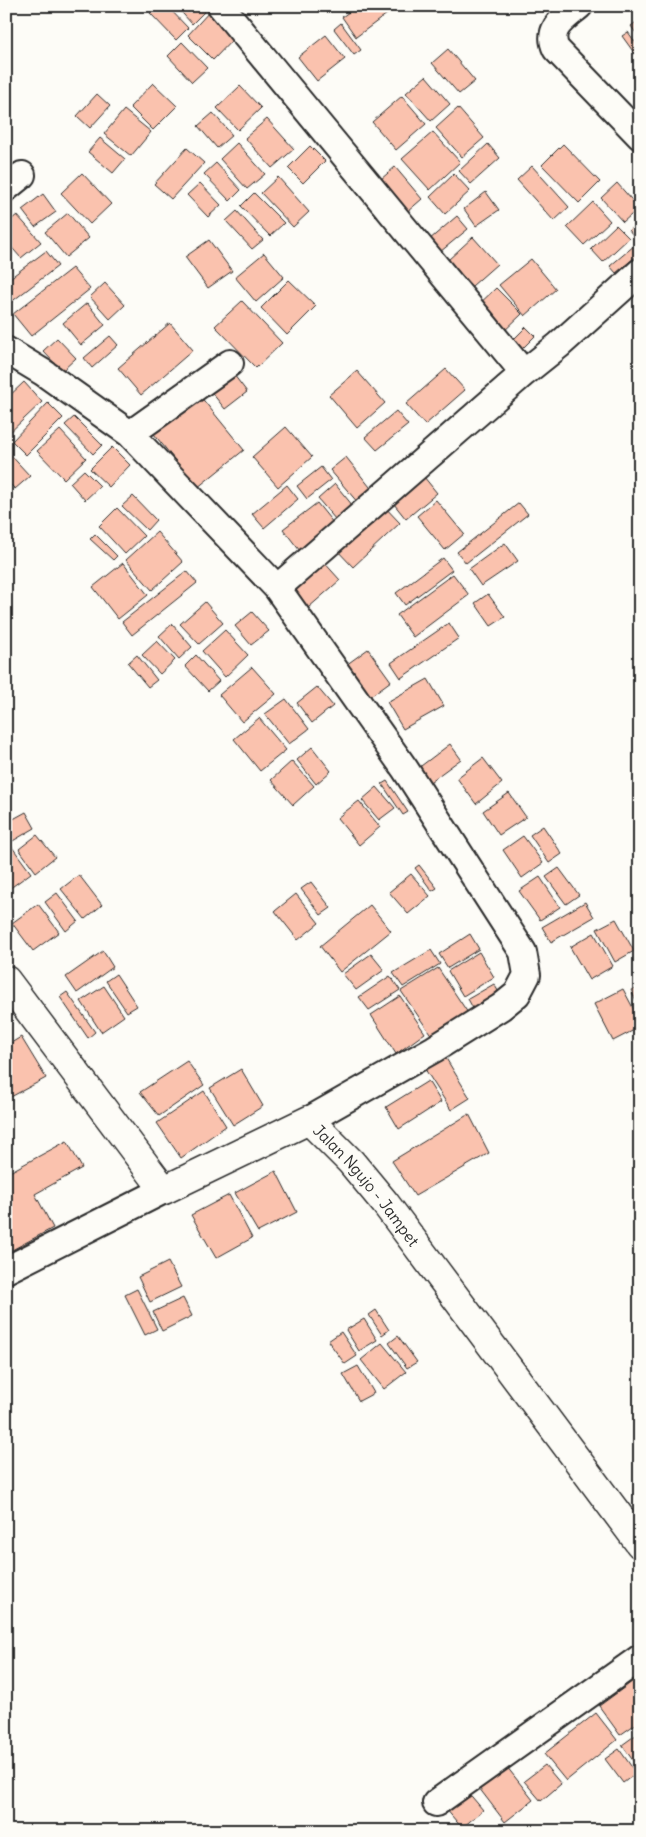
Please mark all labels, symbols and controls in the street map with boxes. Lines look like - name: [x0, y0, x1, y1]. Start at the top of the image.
- street label: Jalan Ngujo - Jampet: [309, 1120, 424, 1251]

